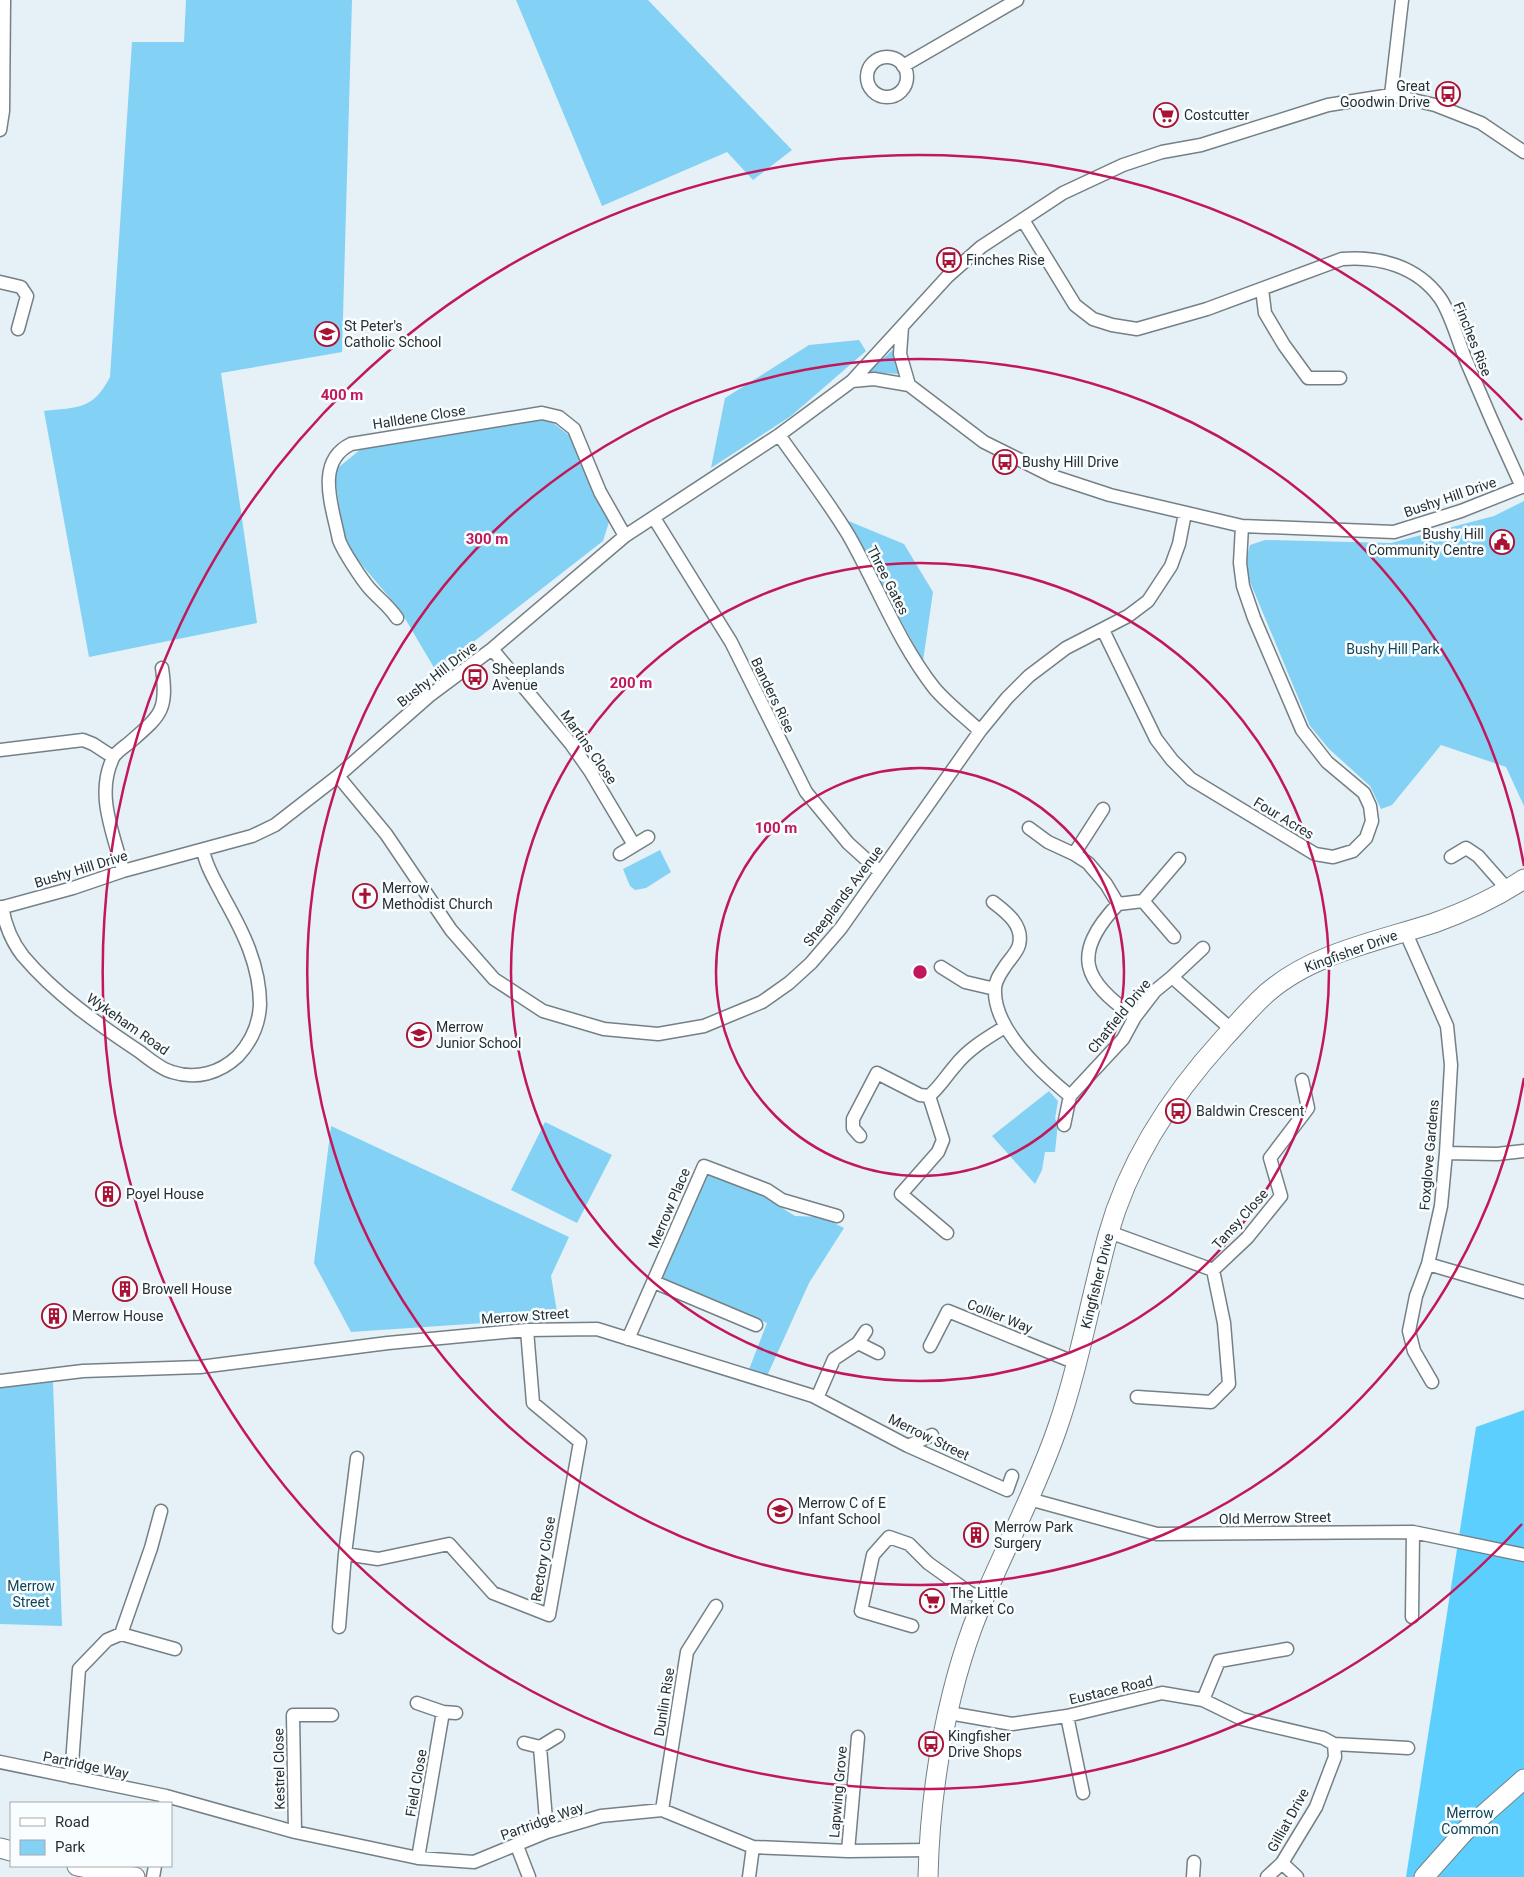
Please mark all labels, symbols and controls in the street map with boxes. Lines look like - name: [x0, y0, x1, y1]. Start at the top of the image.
- place label: Great Goodwin Drive: [1340, 78, 1430, 110]
- bus stop icon: Great Goodwin Drive: [1435, 81, 1461, 107]
- supermarket icon: Costcutter: [1153, 102, 1179, 128]
- place label: Costcutter: [1184, 107, 1250, 123]
- bus stop icon: Finches Rise: [936, 247, 962, 273]
- place label: Finches Rise: [966, 252, 1045, 268]
- street label: Finches Rise: [1451, 300, 1495, 378]
- place label: St Peter's Catholic School: [344, 318, 441, 350]
- school or university icon: St Peter's Catholic School: [314, 321, 340, 347]
- text: 400 m: [321, 386, 363, 404]
- street label: Halldene Close: [372, 402, 466, 432]
- bus stop icon: Bushy Hill Drive: [992, 449, 1018, 475]
- place label: Bushy Hill Drive: [1022, 454, 1119, 470]
- street label: Bushy Hill Drive: [1402, 474, 1498, 520]
- place label: Bushy Hill Community Centre: [1368, 526, 1484, 558]
- public building icon: Bushy Hill Community Centre: [1489, 529, 1515, 555]
- text: 300 m: [466, 530, 508, 548]
- street label: Three Gates: [864, 543, 912, 617]
- street label: Bushy Hill Drive: [394, 638, 480, 710]
- park label: Bushy Hill Park: [1346, 641, 1441, 657]
- street label: Banders Rise: [748, 655, 798, 735]
- place label: Sheeplands Avenue: [492, 661, 565, 693]
- bus stop icon: Sheeplands Avenue: [462, 664, 488, 690]
- text: 200 m: [610, 674, 652, 692]
- street label: Martins Close: [558, 707, 620, 787]
- street label: Four Acres: [1251, 794, 1317, 842]
- text: 100 m: [755, 819, 797, 837]
- street label: Sheeplands Avenue: [800, 843, 886, 949]
- street label: Bushy Hill Drive: [32, 847, 130, 891]
- place label: Merrow Methodist Church: [382, 880, 493, 912]
- church icon: Merrow Methodist Church: [352, 883, 378, 909]
- street label: Kingfisher Drive: [1302, 927, 1400, 975]
- centre of rings: [911, 963, 929, 981]
- street label: Chatfield Drive: [1084, 976, 1154, 1056]
- street label: Wykeham Road: [84, 990, 172, 1058]
- place label: Merrow Junior School: [436, 1019, 522, 1051]
- school or university icon: Merrow Junior School: [406, 1022, 432, 1048]
- bus stop icon: Baldwin Crescent: [1165, 1098, 1191, 1124]
- street label: Foxglove Gardens: [1416, 1099, 1442, 1211]
- place label: Baldwin Crescent: [1196, 1103, 1305, 1119]
- street label: Merrow Place: [645, 1165, 693, 1251]
- building icon: Poyel House: [95, 1181, 121, 1207]
- place label: Poyel House: [126, 1186, 204, 1202]
- street label: Tansy Close: [1209, 1186, 1271, 1252]
- street label: Kingfisher Drive: [1077, 1232, 1117, 1330]
- building icon: Browell House: [112, 1276, 138, 1302]
- place label: Browell House: [142, 1281, 232, 1297]
- street label: Collier Way: [965, 1296, 1035, 1337]
- building icon: Merrow House: [41, 1303, 67, 1329]
- street label: Merrow Street: [481, 1305, 570, 1327]
- place label: Merrow House: [72, 1308, 163, 1324]
- street label: Merrow Street: [886, 1411, 972, 1464]
- place label: Merrow C of E Infant School: [798, 1495, 886, 1527]
- school or university icon: Merrow C of E Infant School: [767, 1498, 793, 1524]
- street label: Old Merrow Street: [1219, 1509, 1332, 1527]
- street label: Rectory Close: [528, 1515, 558, 1603]
- place label: Merrow Park Surgery: [994, 1519, 1074, 1551]
- building icon: Merrow Park Surgery: [963, 1522, 989, 1548]
- park label: Merrow Street: [7, 1578, 55, 1610]
- place label: The Little Market Co: [950, 1585, 1014, 1617]
- supermarket icon: The Little Market Co: [919, 1588, 945, 1614]
- street label: Dunlin Rise: [651, 1667, 677, 1737]
- street label: Eustace Road: [1068, 1673, 1154, 1707]
- street label: Kestrel Close: [270, 1728, 288, 1810]
- place label: Kingfisher Drive Shops: [948, 1728, 1022, 1760]
- bus stop icon: Kingfisher Drive Shops: [918, 1731, 944, 1757]
- street label: Lapwing Grove: [826, 1745, 850, 1839]
- street label: Partridge Way: [42, 1748, 131, 1782]
- street label: Field Close: [402, 1748, 430, 1818]
- street label: Gilliat Drive: [1264, 1785, 1312, 1855]
- street label: Partridge Way: [498, 1798, 586, 1843]
- legend: [10, 1802, 172, 1867]
- park label: Merrow Common: [1441, 1805, 1499, 1837]
- text: Road: [55, 1813, 89, 1831]
- text: Park: [55, 1838, 86, 1856]

